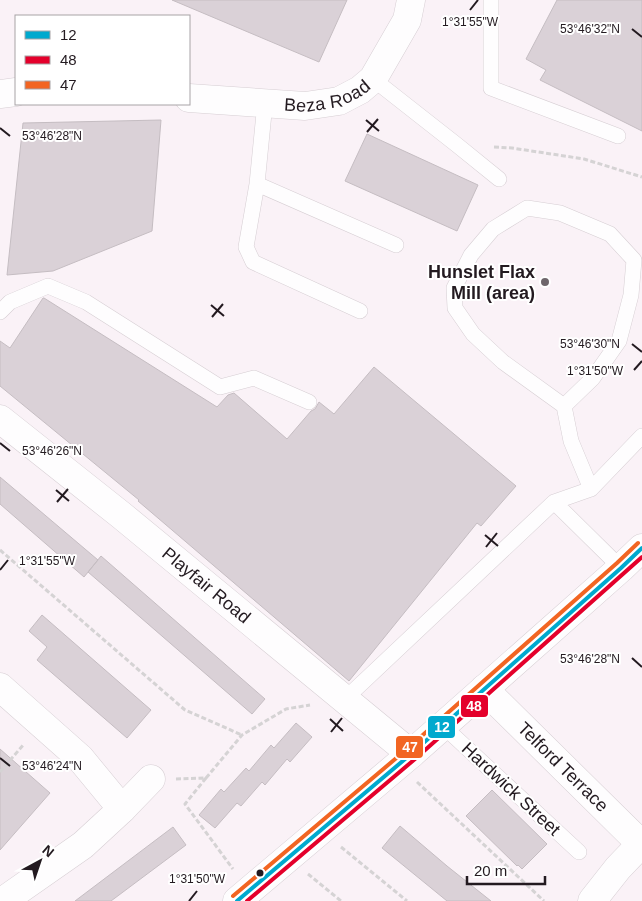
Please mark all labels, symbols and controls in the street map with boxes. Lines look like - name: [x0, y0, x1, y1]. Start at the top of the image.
- legend: [15, 15, 190, 105]
- text: 1°31'55"W: [442, 15, 499, 29]
- text: 53°46'32"N: [560, 22, 620, 36]
- text: 12: [60, 26, 77, 43]
- text: 48: [60, 51, 77, 68]
- text: 47: [60, 76, 77, 93]
- street label: Beza Road: [284, 76, 374, 116]
- text: 53°46'28"N: [22, 129, 82, 143]
- place label: Hunslet Flax Mill (area): [428, 262, 535, 303]
- marker: Hunslet Flax Mill (area): [539, 276, 551, 288]
- text: 53°46'30"N: [560, 337, 620, 351]
- text: 1°31'50"W: [567, 364, 624, 378]
- text: 53°46'26"N: [22, 444, 82, 458]
- street label: Playfair Road: [158, 543, 254, 627]
- text: 1°31'55"W: [19, 554, 76, 568]
- text: 53°46'28"N: [560, 652, 620, 666]
- line badge: 48: [460, 694, 489, 718]
- text: 48: [466, 698, 482, 714]
- line badge: 12: [427, 715, 456, 739]
- street label: Telford Terrace: [514, 718, 612, 816]
- text: 12: [434, 719, 450, 735]
- line badge: 47: [395, 735, 424, 759]
- street label: Hardwick Street: [458, 738, 564, 840]
- text: 47: [402, 739, 418, 755]
- text: 53°46'24"N: [22, 759, 82, 773]
- north arrow: [15, 836, 65, 886]
- text: N: [39, 842, 57, 860]
- scale bar: [467, 854, 544, 886]
- text: 20 m: [474, 862, 507, 879]
- unlabelled marker: [255, 868, 265, 878]
- text: 1°31'50"W: [169, 872, 226, 886]

